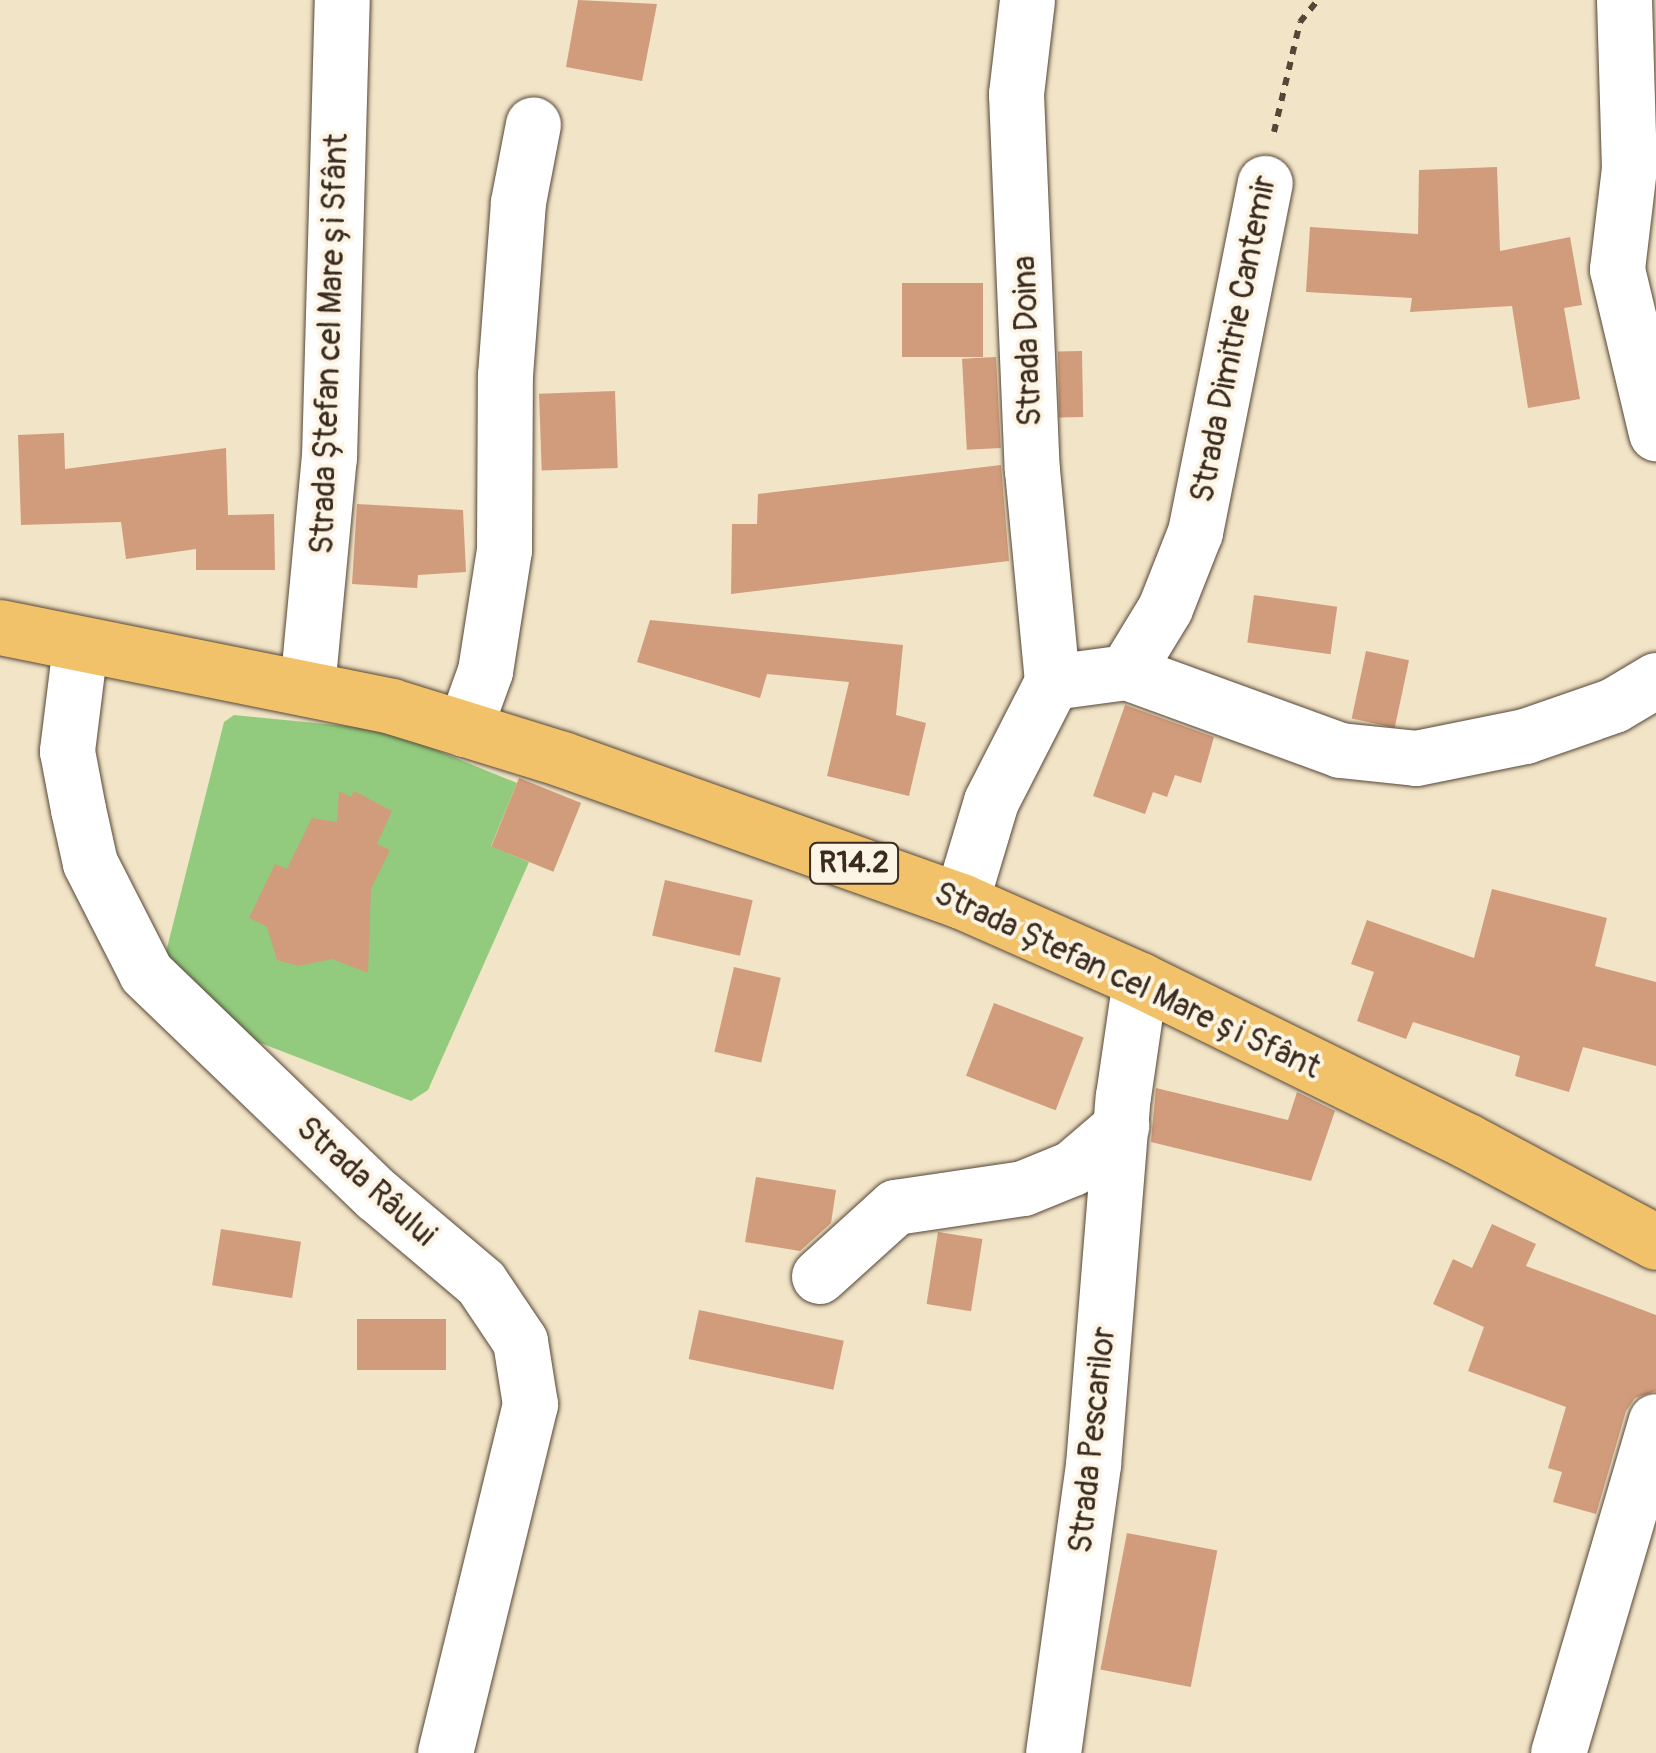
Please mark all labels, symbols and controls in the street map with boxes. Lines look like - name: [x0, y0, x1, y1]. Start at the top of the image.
- street label: Strada Ștefan cel Mare și Sfânt: [303, 133, 357, 555]
- street label: Strada Dimitrie Cantemir: [1183, 172, 1285, 506]
- street label: Strada Doina: [1006, 255, 1050, 427]
- road number: R14.2: [809, 838, 899, 888]
- street label: Strada Ștefan cel Mare și Sfânt: [928, 875, 1326, 1087]
- street label: Strada Râului: [288, 1109, 444, 1255]
- street label: Strada Pescarilor: [1062, 1325, 1124, 1555]

